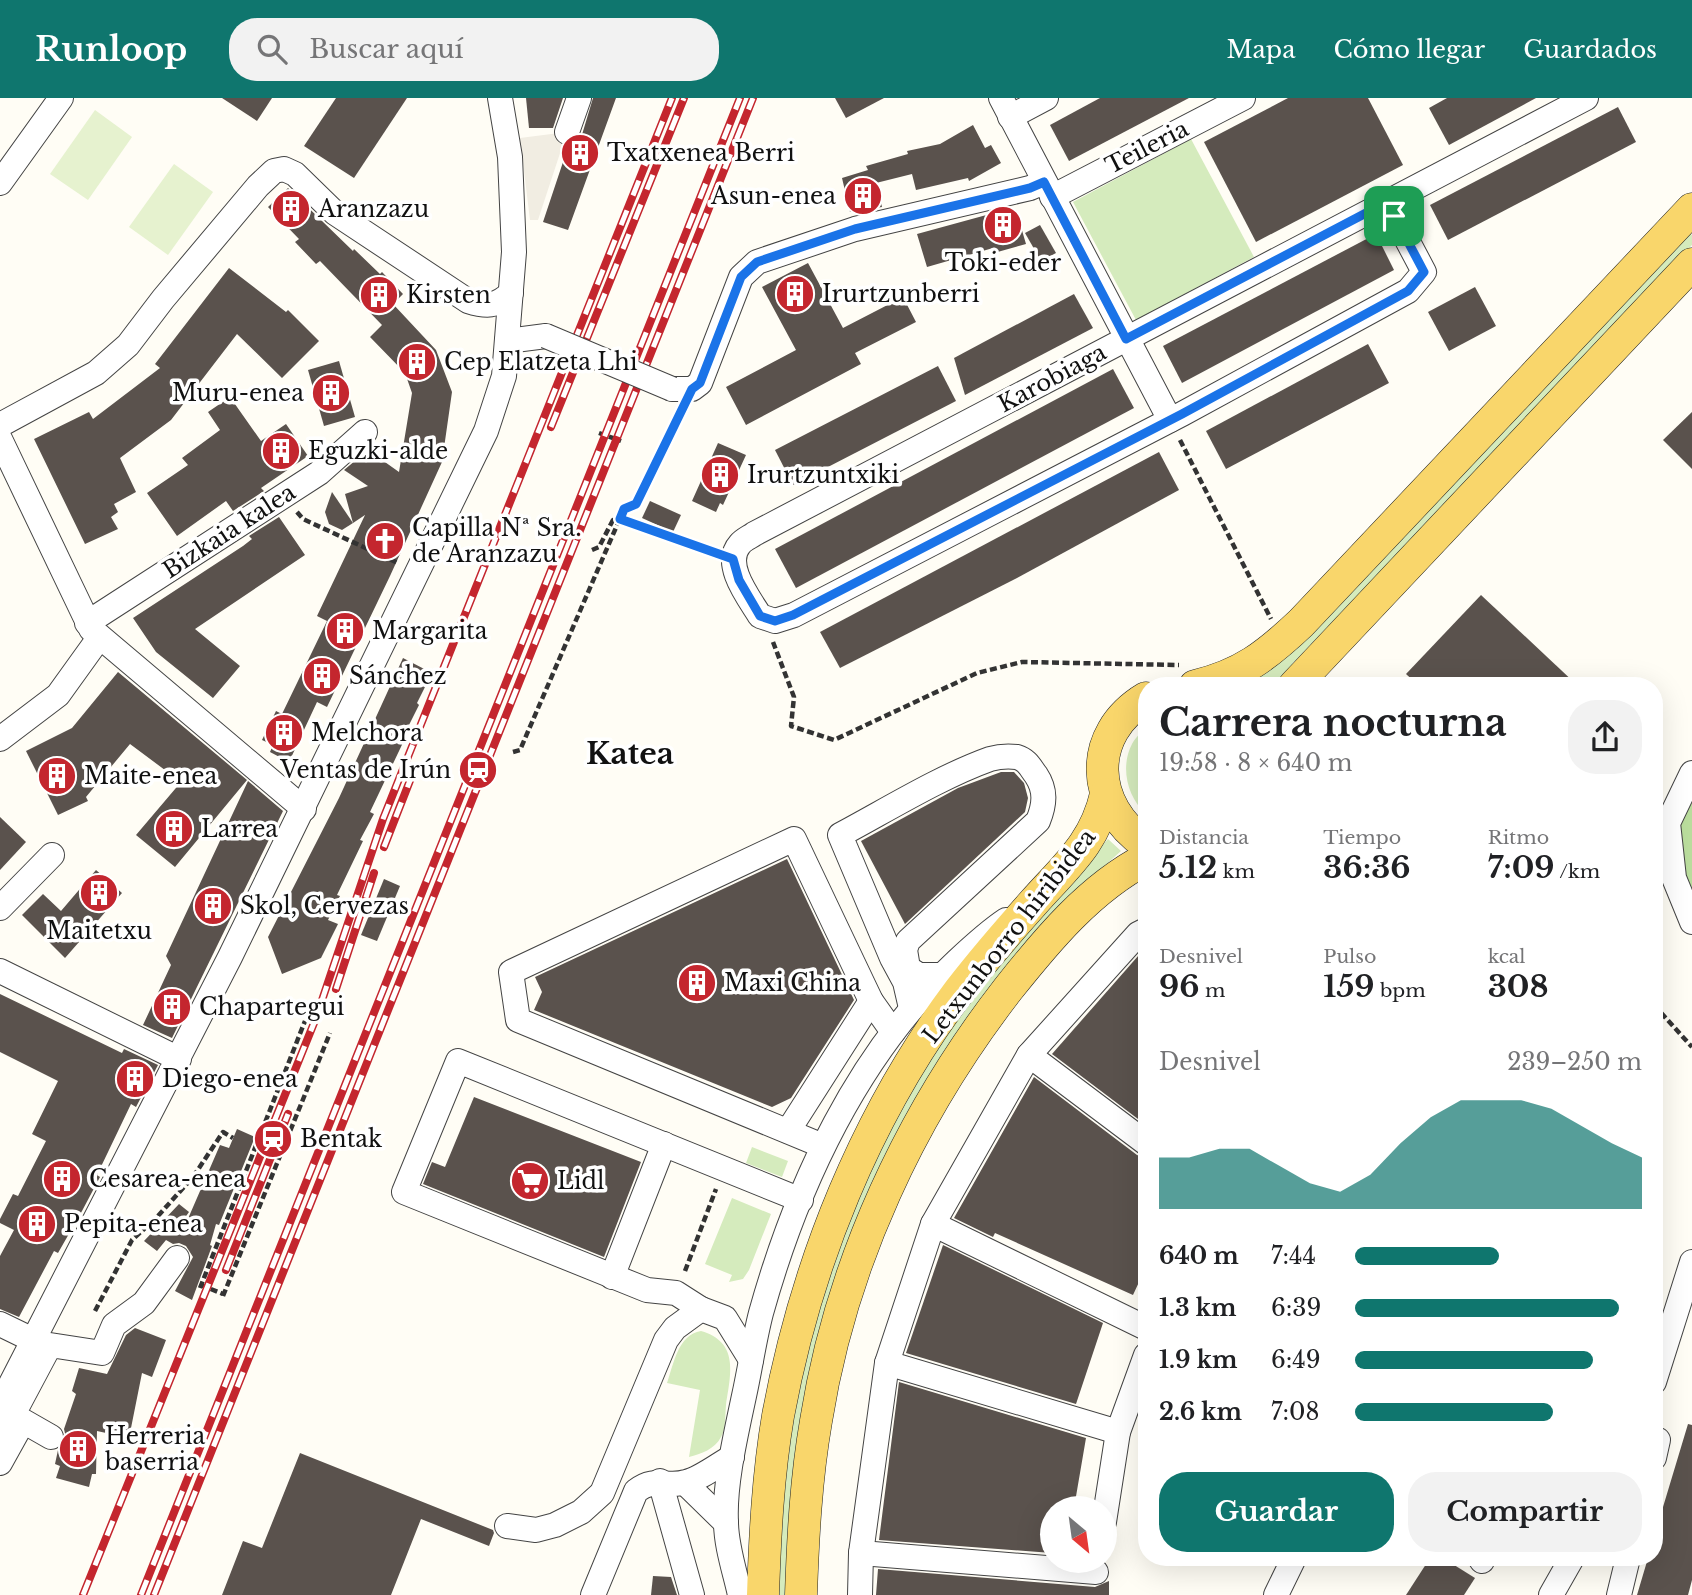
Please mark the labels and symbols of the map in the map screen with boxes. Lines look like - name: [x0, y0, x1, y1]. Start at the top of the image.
- street label: Teileria: [1101, 114, 1193, 180]
- building icon: Txatxenea Berri: [559, 132, 601, 174]
- place label: Txatxenea Berri: [607, 139, 795, 167]
- building icon: Asun-enea: [842, 175, 884, 217]
- place label: Asun-enea: [710, 182, 836, 210]
- pin: [1364, 186, 1424, 246]
- building icon: Aranzazu: [270, 188, 312, 230]
- place label: Aranzazu: [317, 195, 429, 223]
- building icon: Toki-eder: [982, 204, 1024, 246]
- place label: Toki-eder: [945, 249, 1061, 277]
- building icon: Irurtzunberri: [774, 273, 816, 315]
- building icon: Kirsten: [358, 274, 400, 316]
- place label: Irurtzunberri: [822, 280, 980, 308]
- place label: Kirsten: [406, 281, 491, 309]
- street label: Karobiaga: [993, 338, 1111, 418]
- building icon: Cep Elatzeta Lhi: [396, 341, 438, 383]
- place label: Cep Elatzeta Lhi: [444, 348, 638, 376]
- building icon: Muru-enea: [310, 372, 352, 414]
- place label: Muru-enea: [172, 379, 304, 407]
- building icon: Eguzki-alde: [260, 430, 302, 472]
- place label: Eguzki-alde: [308, 437, 448, 465]
- building icon: Irurtzuntxiki: [699, 454, 741, 496]
- place label: Irurtzuntxiki: [747, 461, 899, 489]
- street label: Bizkaia kalea: [157, 478, 301, 584]
- place label: Capilla Nª Sra. de Aranzazu: [412, 514, 581, 568]
- church icon: Capilla Nª Sra. de Aranzazu: [364, 520, 406, 562]
- building icon: Margarita: [324, 610, 366, 652]
- place label: Margarita: [372, 617, 488, 645]
- building icon: Sánchez: [301, 655, 343, 697]
- place label: Sánchez: [349, 662, 447, 690]
- building icon: Melchora: [263, 712, 305, 754]
- place label: Melchora: [311, 719, 423, 747]
- district label: Katea: [586, 735, 674, 772]
- station icon: Ventas de Irún: [457, 749, 499, 791]
- building icon: Maite-enea: [36, 755, 78, 797]
- place label: Ventas de Irún: [279, 756, 451, 784]
- place label: Maite-enea: [84, 762, 217, 790]
- building icon: Larrea: [153, 808, 195, 850]
- place label: Larrea: [201, 815, 278, 843]
- street label: Letxunborro hiribidea: [917, 823, 1101, 1049]
- building icon: Maitetxu: [78, 872, 120, 914]
- building icon: Skol, Cervezas: [192, 885, 234, 927]
- place label: Skol, Cervezas: [240, 892, 409, 920]
- place label: Maitetxu: [46, 917, 152, 945]
- building icon: Maxi China: [676, 962, 718, 1004]
- place label: Maxi China: [724, 969, 861, 997]
- building icon: Chapartegui: [151, 986, 193, 1028]
- place label: Chapartegui: [199, 993, 344, 1021]
- building icon: Diego-enea: [114, 1058, 156, 1100]
- place label: Diego-enea: [162, 1065, 298, 1093]
- station icon: Bentak: [252, 1118, 294, 1160]
- place label: Bentak: [300, 1125, 383, 1153]
- building icon: Cesarea-enea: [41, 1158, 83, 1200]
- supermarket icon: Lidl: [509, 1160, 551, 1202]
- place label: Cesarea-enea: [89, 1165, 246, 1193]
- place label: Lidl: [557, 1167, 605, 1195]
- building icon: Pepita-enea: [16, 1203, 58, 1245]
- place label: Pepita-enea: [64, 1210, 203, 1238]
- place label: Herreria baserria: [104, 1422, 206, 1476]
- building icon: Herreria baserria: [57, 1428, 99, 1470]
- north arrow: [1040, 1496, 1116, 1573]

